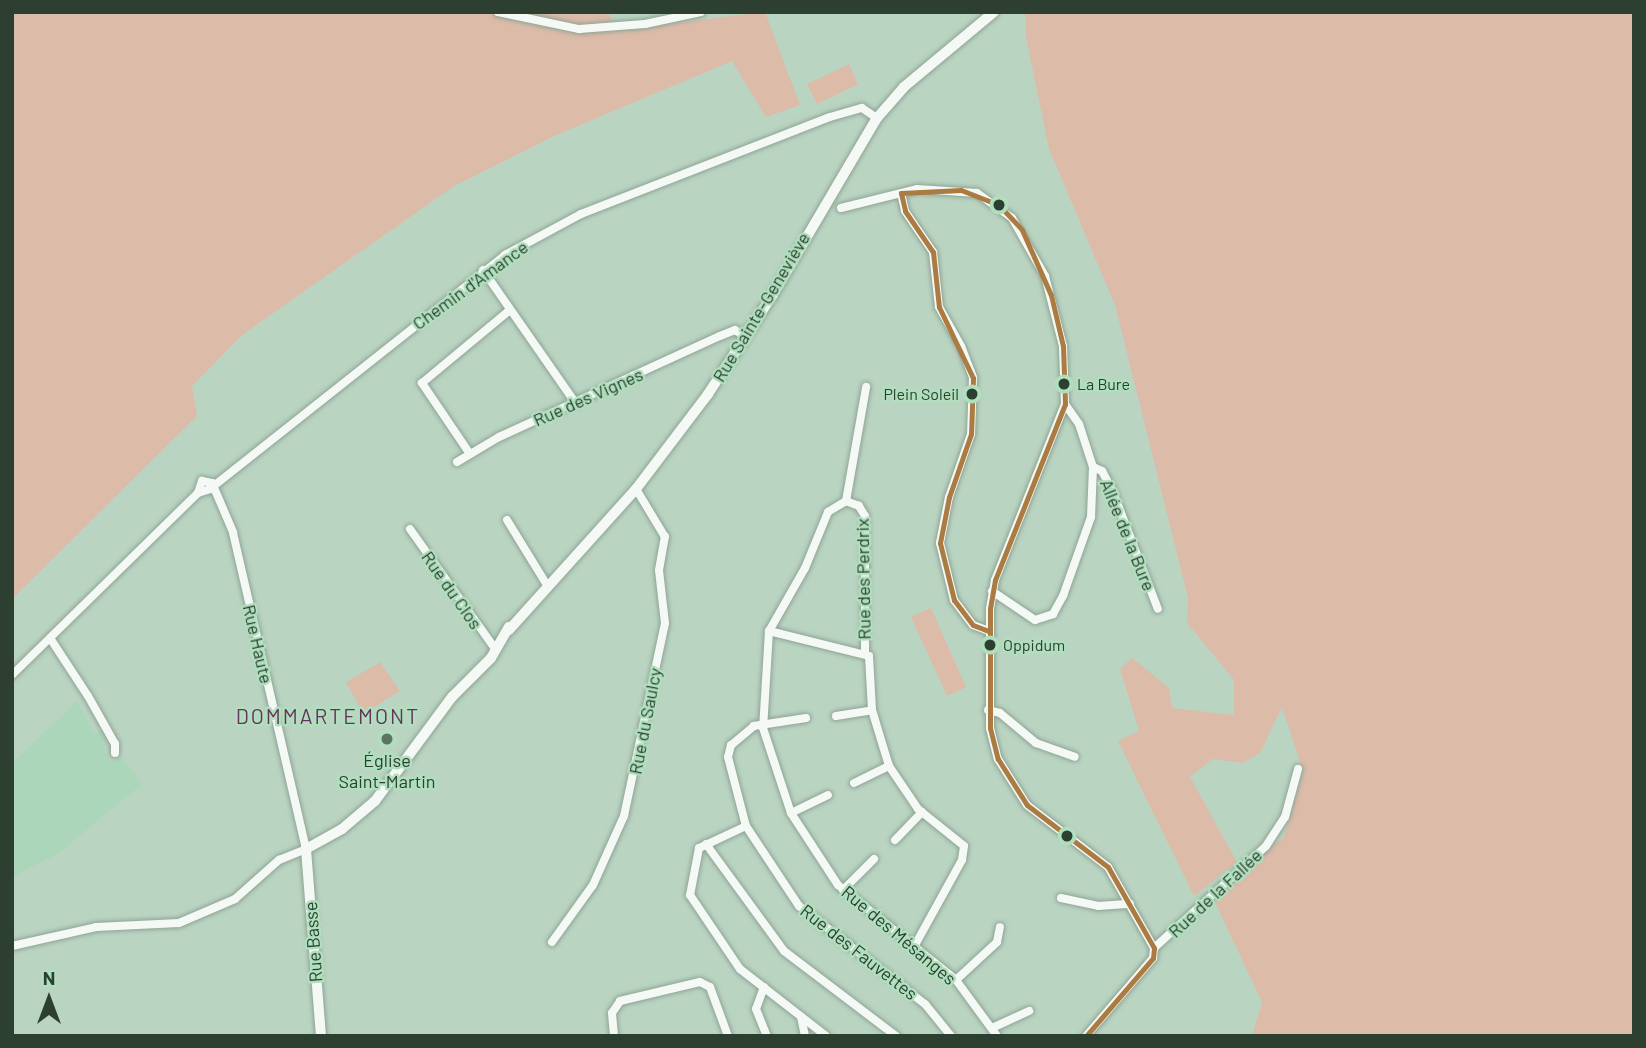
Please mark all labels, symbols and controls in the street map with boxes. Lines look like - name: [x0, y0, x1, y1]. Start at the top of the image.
- unlabelled marker: [992, 198, 1006, 212]
- street label: Rue Sainte-Geneviève: [708, 228, 814, 386]
- street label: Chemin d'Amance: [408, 236, 532, 334]
- street label: Rue des Vignes: [530, 363, 646, 431]
- place label: La Bure: [1077, 374, 1130, 394]
- marker: La Bure: [1057, 377, 1071, 391]
- place label: Plein Soleil: [883, 384, 959, 404]
- marker: Plein Soleil: [965, 387, 979, 401]
- street label: Allée de la Bure: [1096, 476, 1160, 594]
- street label: Rue des Perdrix: [851, 518, 875, 640]
- street label: Rue du Clos: [417, 547, 487, 633]
- street label: Rue Haute: [238, 602, 278, 686]
- place label: Oppidum: [1003, 635, 1065, 655]
- marker: Oppidum: [983, 638, 997, 652]
- street label: Rue du Saulcy: [624, 666, 666, 776]
- district label: DOMMARTEMONT: [237, 703, 419, 729]
- marker: Église Saint-Martin: [379, 731, 395, 747]
- place label: Église Saint-Martin: [338, 750, 436, 792]
- unlabelled marker: [1060, 829, 1074, 843]
- street label: Rue de la Fallée: [1164, 844, 1266, 942]
- street label: Rue des Mésanges: [837, 881, 961, 989]
- street label: Rue des Fauvettes: [796, 900, 922, 1004]
- street label: Rue Basse: [299, 901, 327, 983]
- north arrow: [14, 964, 84, 1034]
- text: N: [43, 966, 55, 989]

